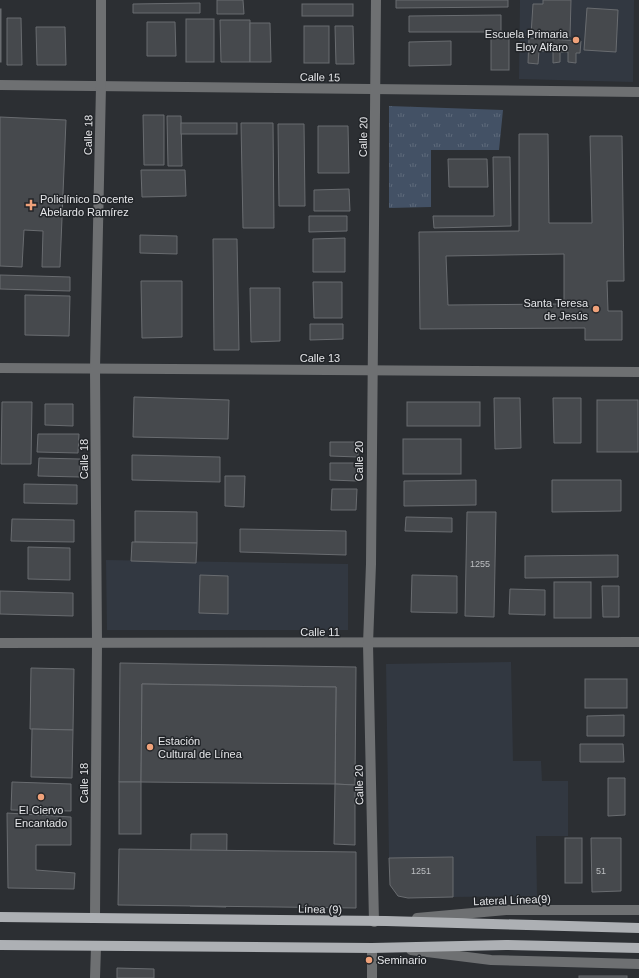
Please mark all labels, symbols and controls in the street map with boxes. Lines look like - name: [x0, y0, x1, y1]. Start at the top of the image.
- place label: Escuela Primaria Eloy Alfaro: [485, 28, 569, 53]
- marker: Escuela Primaria Eloy Alfaro: [571, 35, 581, 45]
- street label: Calle 15: [300, 71, 340, 83]
- street label: Calle 18: [82, 115, 94, 155]
- street label: Calle 20: [357, 117, 369, 157]
- place label: Policlínico Docente Abelardo Ramírez: [40, 193, 134, 218]
- marker: Policlínico Docente Abelardo Ramírez: [25, 199, 37, 211]
- place label: Santa Teresa de Jesús: [523, 297, 589, 322]
- marker: Santa Teresa de Jesús: [591, 304, 601, 314]
- street label: Calle 13: [300, 352, 340, 364]
- street label: Calle 18: [78, 439, 90, 479]
- street label: Calle 20: [353, 441, 365, 481]
- house number: 1255: [470, 559, 490, 569]
- street label: Calle 11: [300, 626, 340, 638]
- place label: Estación Cultural de Línea: [158, 735, 243, 760]
- marker: Estación Cultural de Línea: [145, 742, 155, 752]
- street label: Calle 18: [78, 763, 90, 803]
- street label: Calle 20: [353, 765, 365, 805]
- marker: El Ciervo Encantado: [36, 792, 46, 802]
- place label: El Ciervo Encantado: [15, 804, 67, 829]
- house number: 1251: [411, 866, 431, 876]
- house number: 51: [596, 866, 606, 876]
- street label: Lateral Línea(9): [473, 893, 551, 907]
- street label: Línea (9): [298, 903, 342, 915]
- place label: Seminario: [377, 954, 427, 966]
- marker: Seminario: [364, 955, 374, 965]

